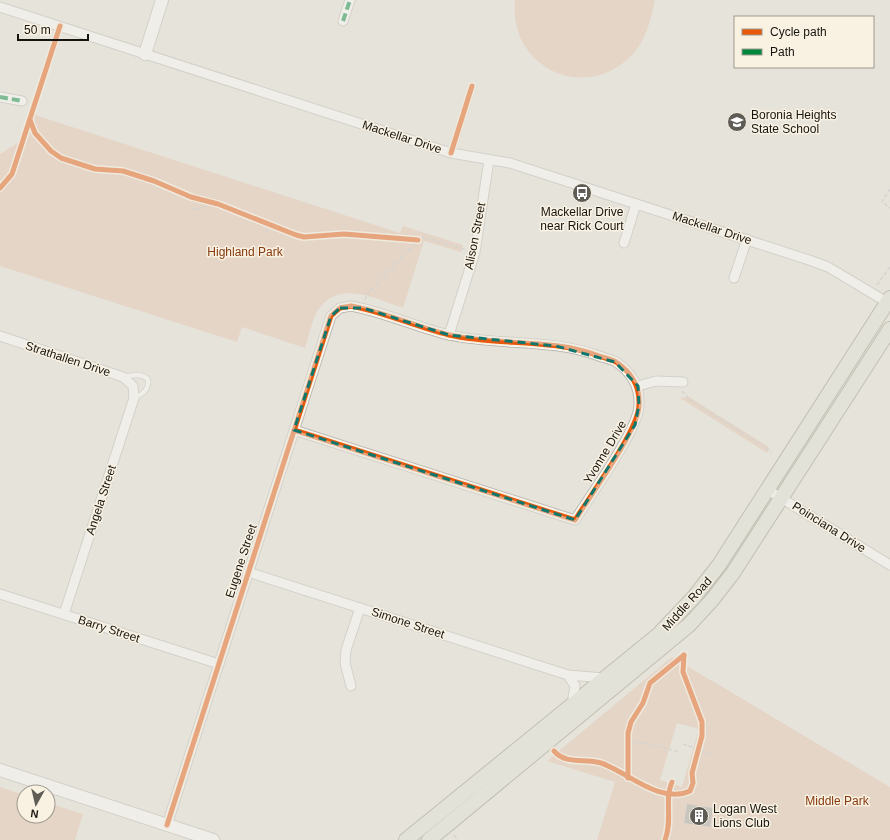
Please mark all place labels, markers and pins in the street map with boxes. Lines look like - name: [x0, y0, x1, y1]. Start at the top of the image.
- place label: Boronia Heights State School: [751, 108, 836, 136]
- school or university icon: Boronia Heights State School: [726, 111, 748, 133]
- bus stop icon: Mackellar Drive near Rick Court: [571, 182, 593, 204]
- place label: Mackellar Drive near Rick Court: [540, 205, 624, 233]
- place label: Logan West Lions Club: [713, 802, 777, 830]
- building icon: Logan West Lions Club: [688, 805, 710, 827]

